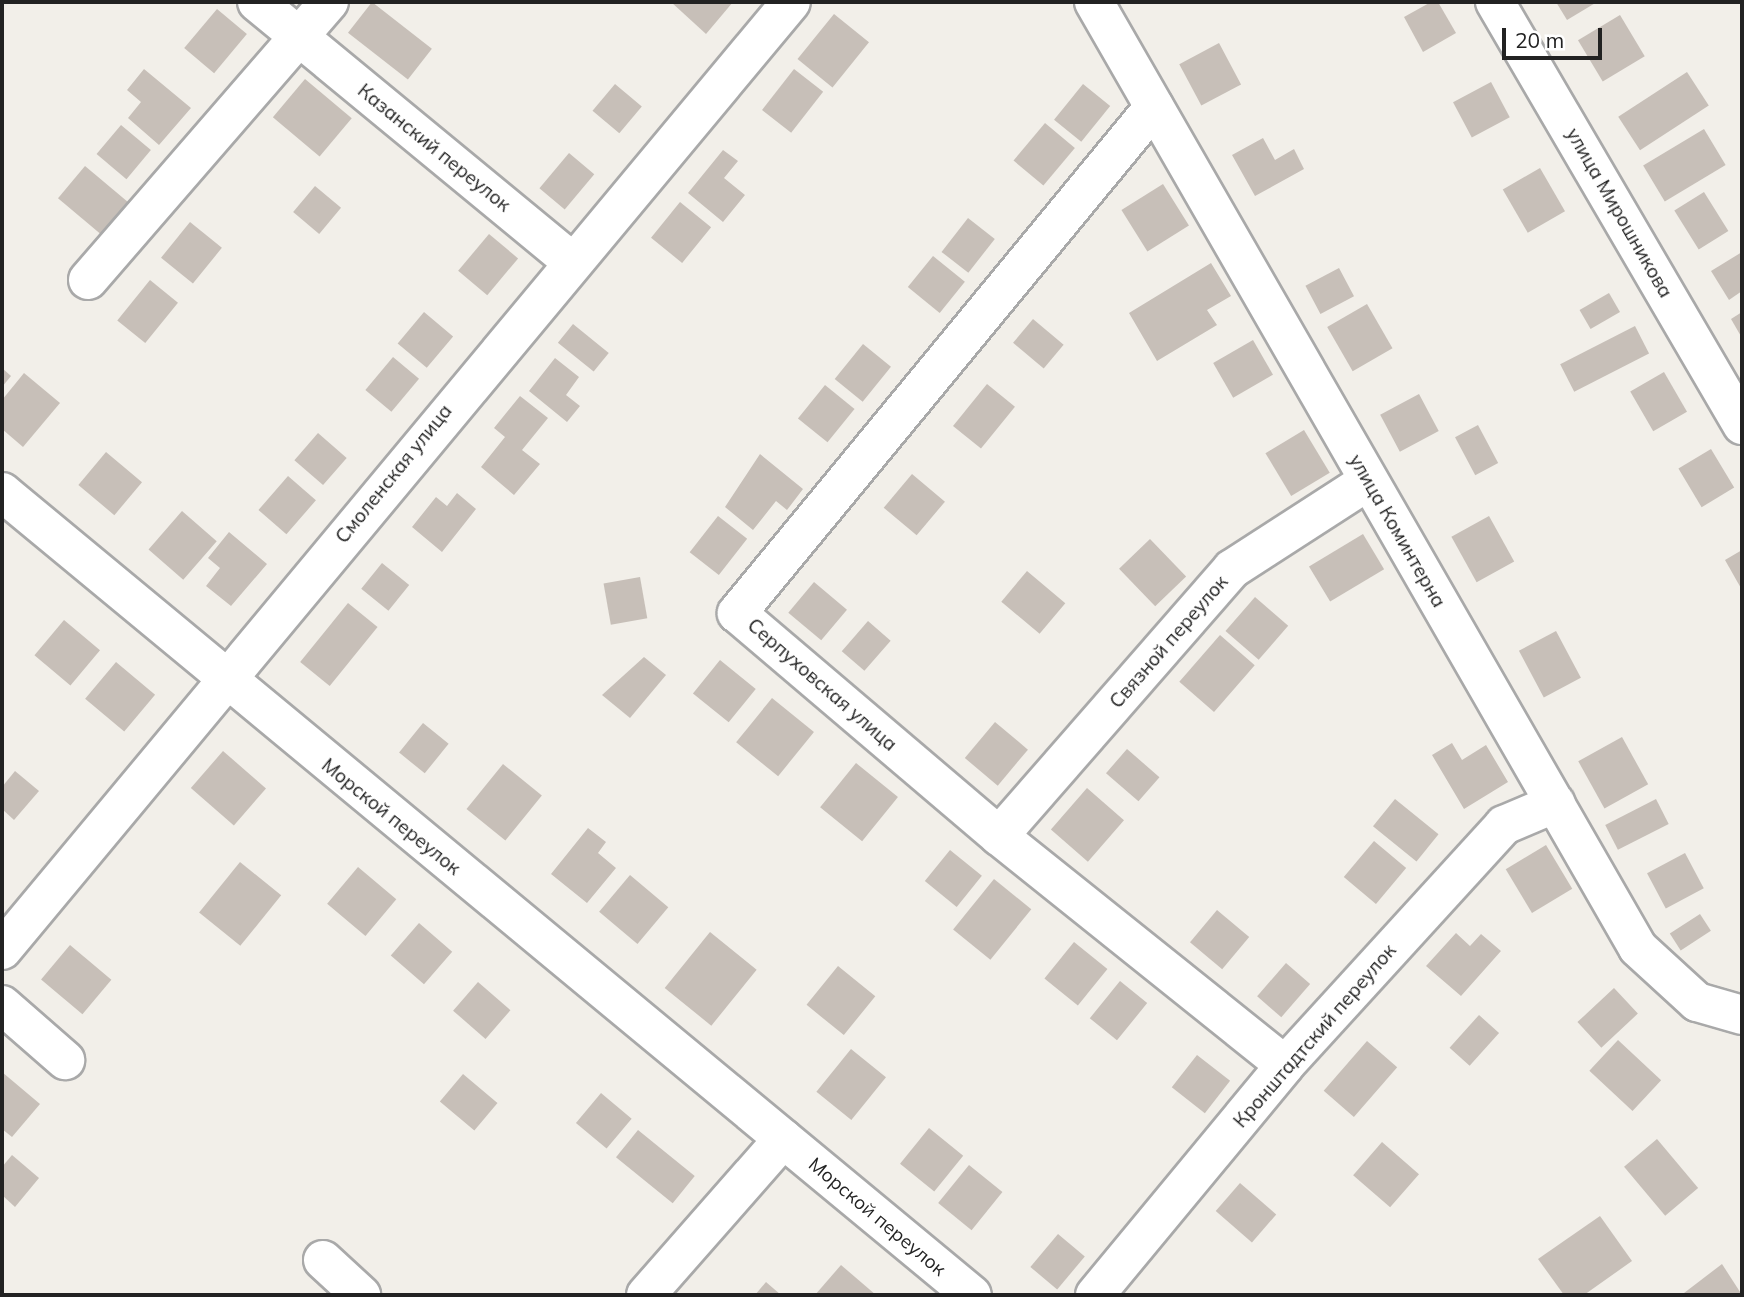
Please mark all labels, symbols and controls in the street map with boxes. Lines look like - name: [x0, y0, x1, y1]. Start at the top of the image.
- scale bar: [1506, 14, 1606, 58]
- text: 20 m: [1515, 27, 1564, 53]
- street label: Казанский переулок: [353, 79, 515, 217]
- street label: улица Мирошникова: [1561, 124, 1677, 302]
- street label: Смоленская улица: [331, 400, 457, 548]
- street label: улица Коминтерна: [1344, 450, 1450, 612]
- street label: Связной переулок: [1105, 571, 1233, 713]
- street label: Серпуховская улица: [743, 614, 901, 756]
- street label: Морской переулок: [317, 754, 465, 880]
- street label: Кронштадтский переулок: [1229, 940, 1401, 1132]
- street label: Морской переулок: [804, 1153, 950, 1281]

